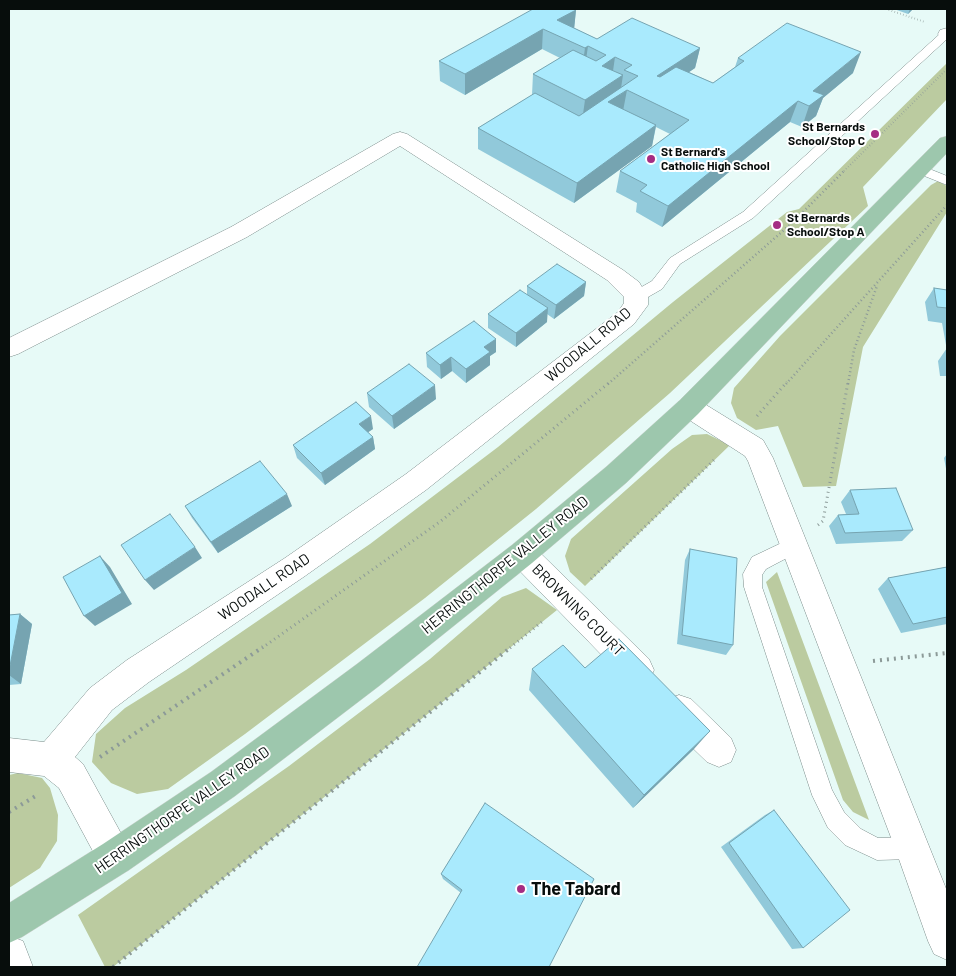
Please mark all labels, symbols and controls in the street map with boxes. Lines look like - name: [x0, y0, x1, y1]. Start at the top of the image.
- place label: St Bernards School/Stop C: [788, 120, 865, 148]
- marker: St Bernards School/Stop C: [869, 128, 881, 140]
- place label: St Bernard's Catholic High School: [661, 145, 770, 173]
- marker: St Bernard's Catholic High School: [645, 153, 657, 165]
- place label: St Bernards School/Stop A: [787, 211, 865, 239]
- marker: St Bernards School/Stop A: [771, 219, 783, 231]
- street label: WOODALL ROAD: [541, 304, 635, 386]
- street label: HERRINGTHORPE VALLEY ROAD: [418, 492, 592, 638]
- street label: WOODALL ROAD: [215, 550, 313, 624]
- street label: BROWNING COURT: [528, 560, 628, 660]
- street label: HERRINGTHORPE VALLEY ROAD: [91, 743, 273, 877]
- place label: The Tabard: [531, 878, 621, 900]
- marker: The Tabard: [515, 883, 527, 895]

